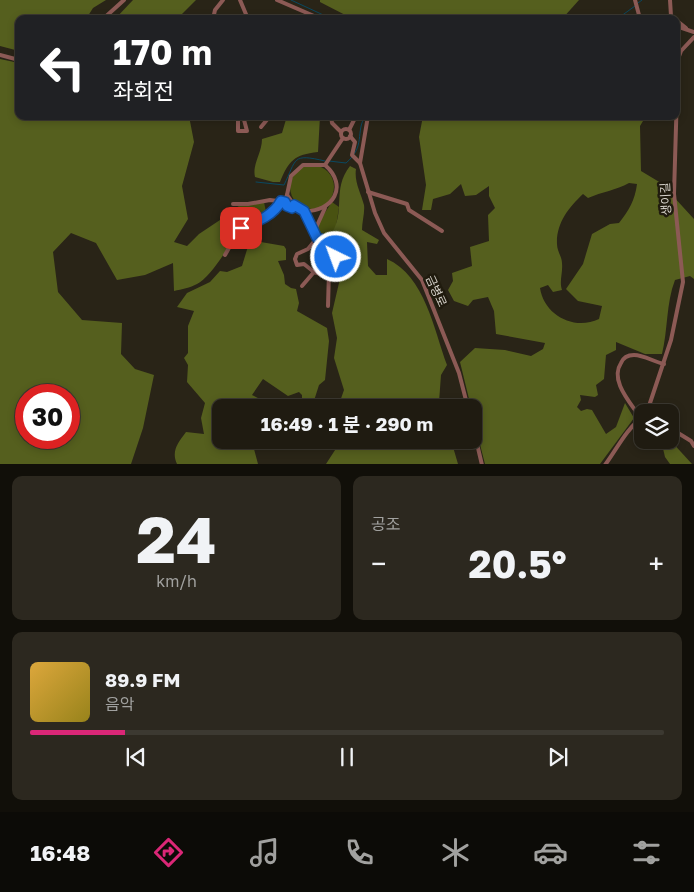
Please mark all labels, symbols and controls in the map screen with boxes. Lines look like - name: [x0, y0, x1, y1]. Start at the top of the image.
- text: 170 m: [113, 31, 212, 73]
- icon: left: [30, 35, 95, 100]
- text: 좌회전: [113, 77, 174, 104]
- street label: 생이길: [657, 182, 674, 216]
- pin: [220, 207, 262, 249]
- icon: arrive: [227, 214, 255, 242]
- position arrow: [309, 230, 361, 282]
- street label: 금병로: [423, 273, 450, 309]
- speed limit sign: 30: [15, 384, 80, 449]
- map controls: [634, 404, 679, 449]
- button: layers: [634, 404, 679, 449]
- text: 16:49 · 1 분 · 290 m: [261, 412, 433, 435]
- text: 24: [136, 499, 217, 577]
- text: 공조: [371, 514, 400, 534]
- text: 20.5°: [468, 541, 567, 586]
- text: −: [371, 547, 386, 580]
- text: +: [649, 547, 664, 580]
- text: km/h: [156, 571, 197, 591]
- text: 89.9 FM: [105, 668, 180, 691]
- text: 음악: [105, 694, 134, 714]
- icon: previous: [122, 743, 150, 771]
- icon: pause: [333, 743, 361, 771]
- icon: next: [544, 743, 572, 771]
- icon: directions: [151, 835, 186, 870]
- icon: music: [247, 835, 282, 870]
- icon: phone: [342, 835, 377, 870]
- icon: climate: [438, 835, 473, 870]
- icon: car: [533, 835, 568, 870]
- icon: filters: [629, 835, 664, 870]
- text: 16:48: [30, 839, 90, 866]

